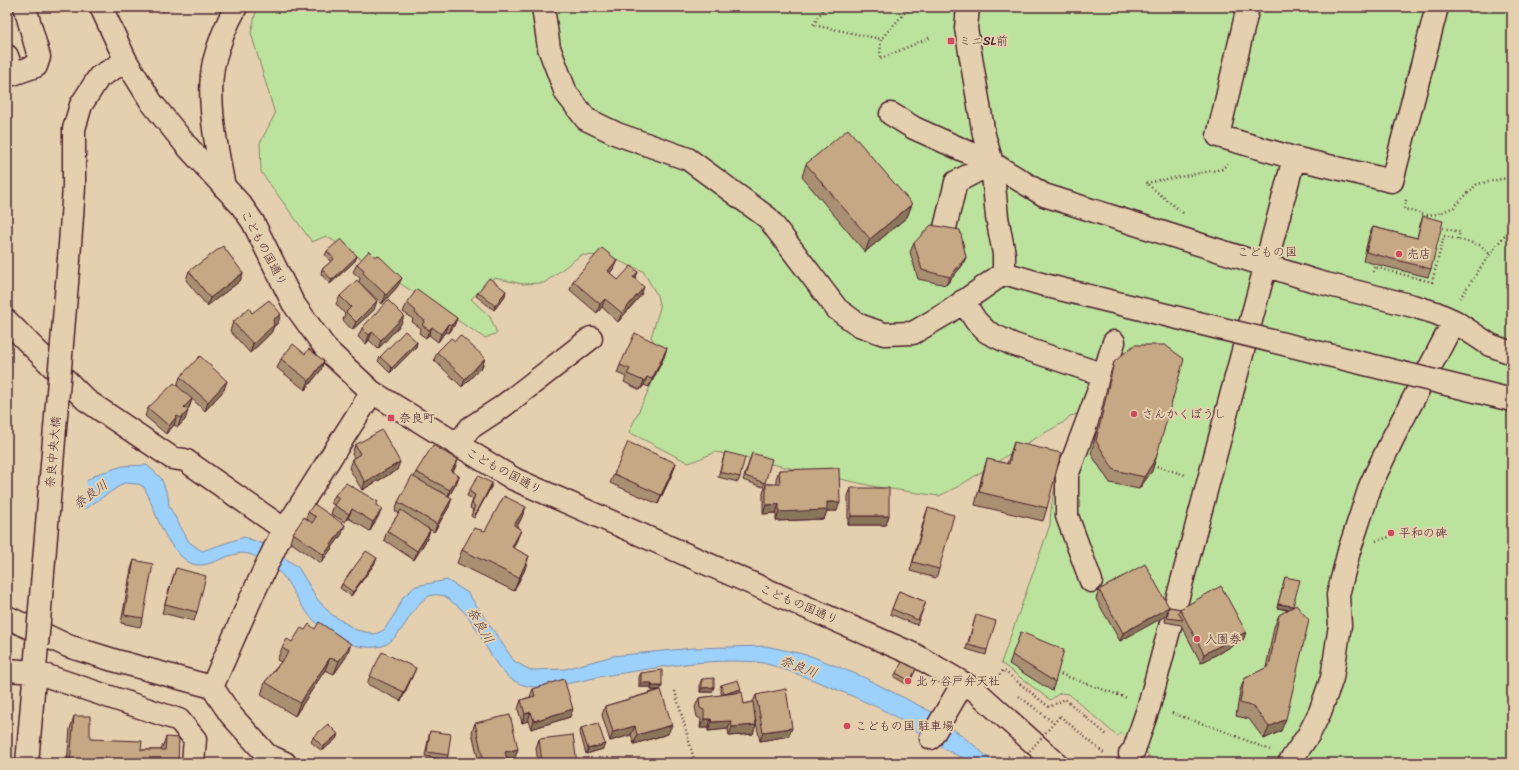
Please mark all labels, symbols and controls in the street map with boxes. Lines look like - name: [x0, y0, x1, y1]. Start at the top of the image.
- place label: ミニSL前: [959, 30, 1008, 52]
- marker: ミニSL前: [946, 36, 956, 46]
- street label: こどもの国通り: [235, 206, 293, 290]
- park label: こどもの国: [1237, 241, 1297, 263]
- place label: 売店: [1407, 243, 1431, 265]
- marker: 売店: [1394, 249, 1404, 259]
- place label: さんかくぼうし: [1142, 403, 1226, 425]
- place label: 奈良町: [399, 407, 435, 429]
- marker: さんかくぼうし: [1129, 409, 1139, 419]
- marker: 奈良町: [386, 413, 396, 423]
- street label: 奈良中央大橋: [39, 415, 67, 489]
- street label: こどもの国通り: [462, 442, 546, 500]
- water label: 奈良川: [68, 474, 113, 515]
- place label: 平和の碑: [1399, 522, 1447, 544]
- marker: 平和の碑: [1386, 528, 1396, 538]
- street label: こどもの国通り: [756, 577, 842, 631]
- water label: 奈良川: [461, 603, 500, 648]
- place label: 入園券: [1205, 628, 1241, 650]
- marker: 入園券: [1192, 634, 1202, 644]
- water label: 奈良川: [776, 649, 821, 684]
- place label: 北ヶ谷戸弁天社: [916, 670, 1000, 692]
- marker: 北ヶ谷戸弁天社: [903, 676, 913, 686]
- place label: こどもの国 駐車場: [855, 715, 954, 737]
- marker: こどもの国 駐車場: [842, 721, 852, 731]

